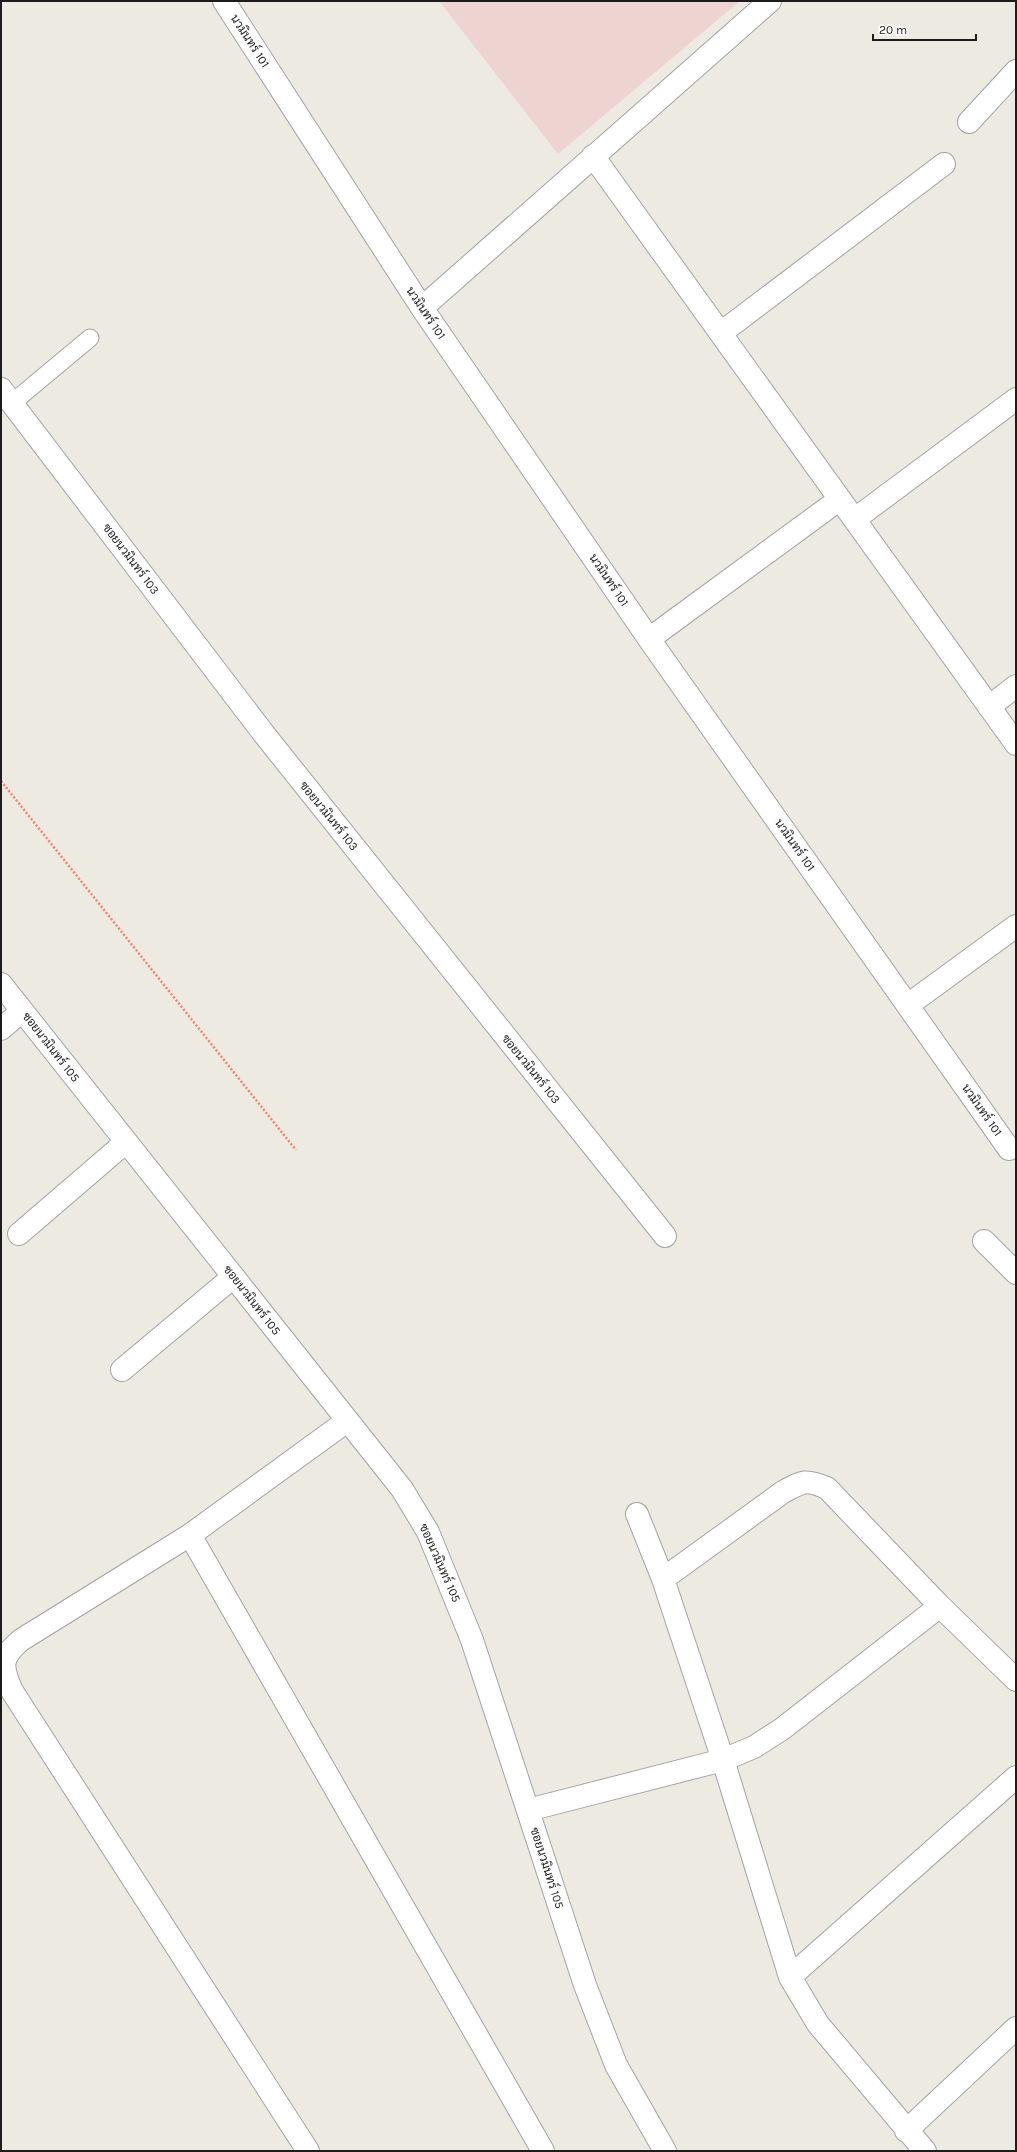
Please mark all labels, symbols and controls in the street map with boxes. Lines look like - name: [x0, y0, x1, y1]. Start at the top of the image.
- street label: นวมินทร์ 101: [228, 11, 273, 70]
- scale bar: [873, 16, 976, 42]
- text: 20 m: [879, 23, 907, 37]
- street label: นวมินทร์ 101: [403, 283, 450, 342]
- street label: ซอยนวมินทร์ 103: [100, 520, 163, 597]
- street label: นวมินทร์ 101: [586, 550, 633, 609]
- street label: ซอยนวมินทร์ 103: [297, 778, 362, 853]
- street label: นวมินทร์ 101: [772, 816, 819, 874]
- street label: ซอยนวมินทร์ 105: [19, 1009, 83, 1085]
- street label: ซอยนวมินทร์ 103: [499, 1031, 564, 1106]
- street label: นวมินทร์ 101: [959, 1081, 1006, 1139]
- street label: ซอยนวมินทร์ 105: [220, 1262, 284, 1338]
- street label: ซอยนวมินทร์ 105: [416, 1521, 465, 1605]
- street label: ซอยนวมินทร์ 105: [527, 1825, 568, 1911]

